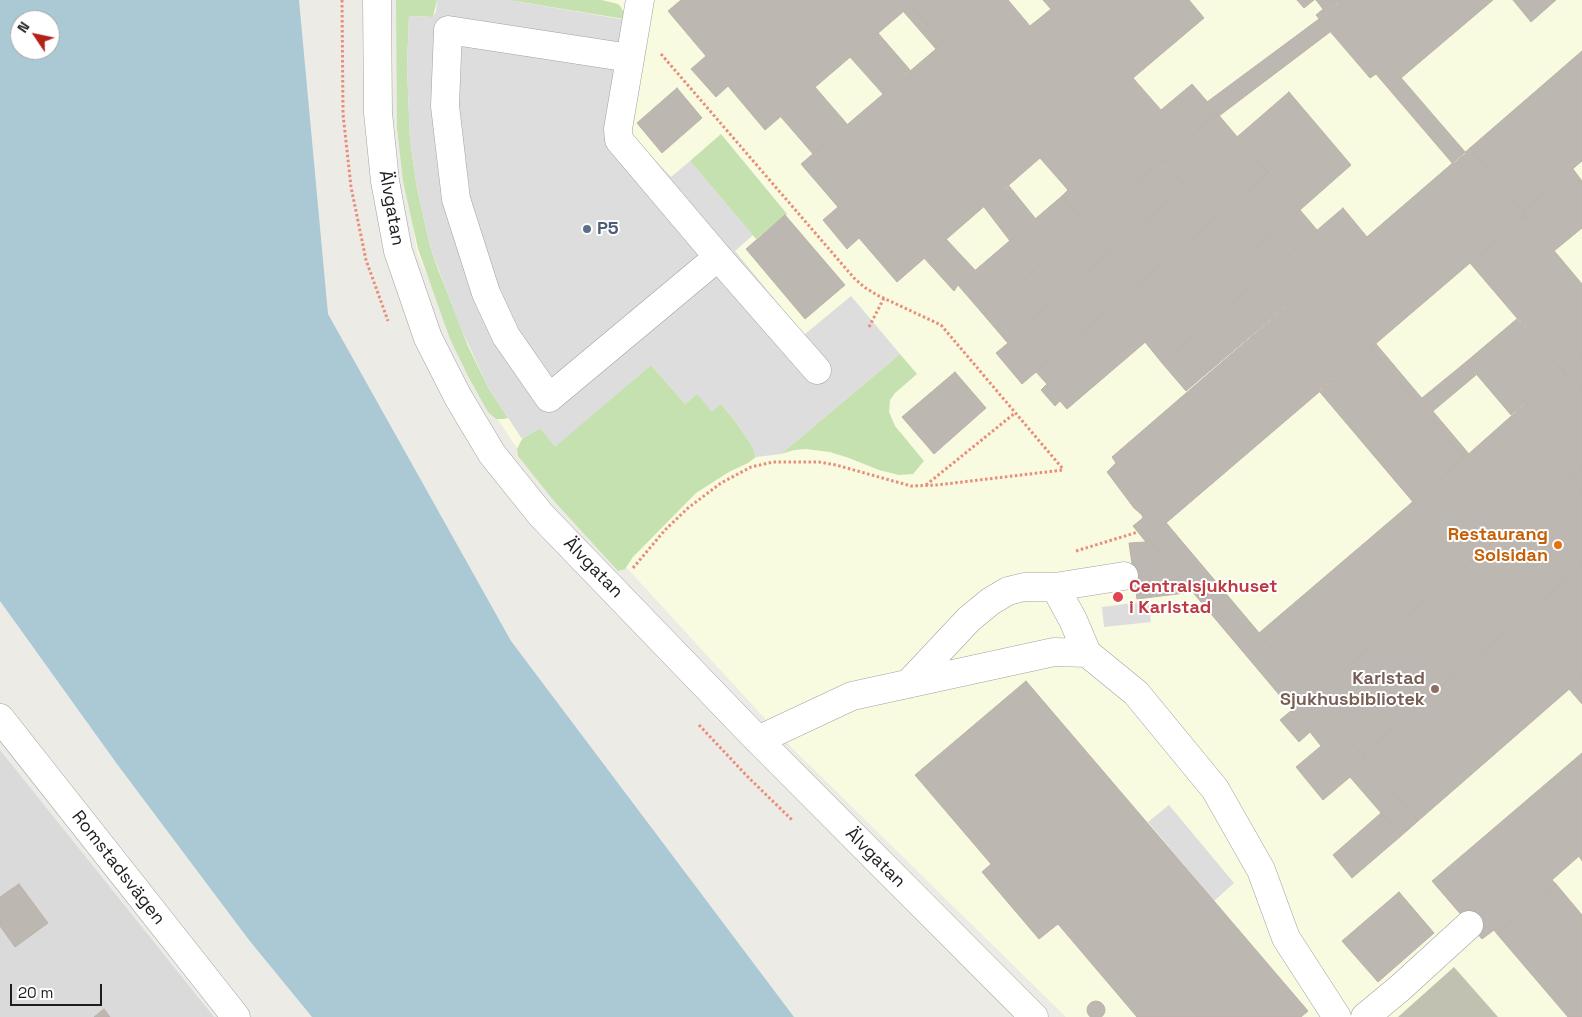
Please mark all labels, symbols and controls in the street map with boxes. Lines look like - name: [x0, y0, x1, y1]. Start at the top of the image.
- north arrow: [10, 10, 60, 60]
- text: N: [13, 18, 33, 36]
- street label: Älvgatan: [374, 169, 408, 247]
- place label: P5: [597, 218, 619, 240]
- marker: P5: [581, 223, 593, 235]
- place label: Restaurang Solsidan: [1448, 524, 1548, 566]
- street label: Älvgatan: [559, 533, 627, 603]
- marker: Restaurang Solsidan: [1552, 539, 1564, 551]
- place label: Centralsjukhuset i Karlstad: [1129, 576, 1277, 618]
- marker: Centralsjukhuset i Karlstad: [1111, 590, 1125, 604]
- place label: Karlstad Sjukhusbibliotek: [1280, 668, 1425, 711]
- marker: Karlstad Sjukhusbibliotek: [1429, 683, 1441, 695]
- street label: Romstadsvägen: [67, 807, 169, 929]
- street label: Älvgatan: [840, 823, 910, 893]
- scale bar: [12, 974, 105, 1006]
- text: 20 m: [18, 983, 53, 1002]

